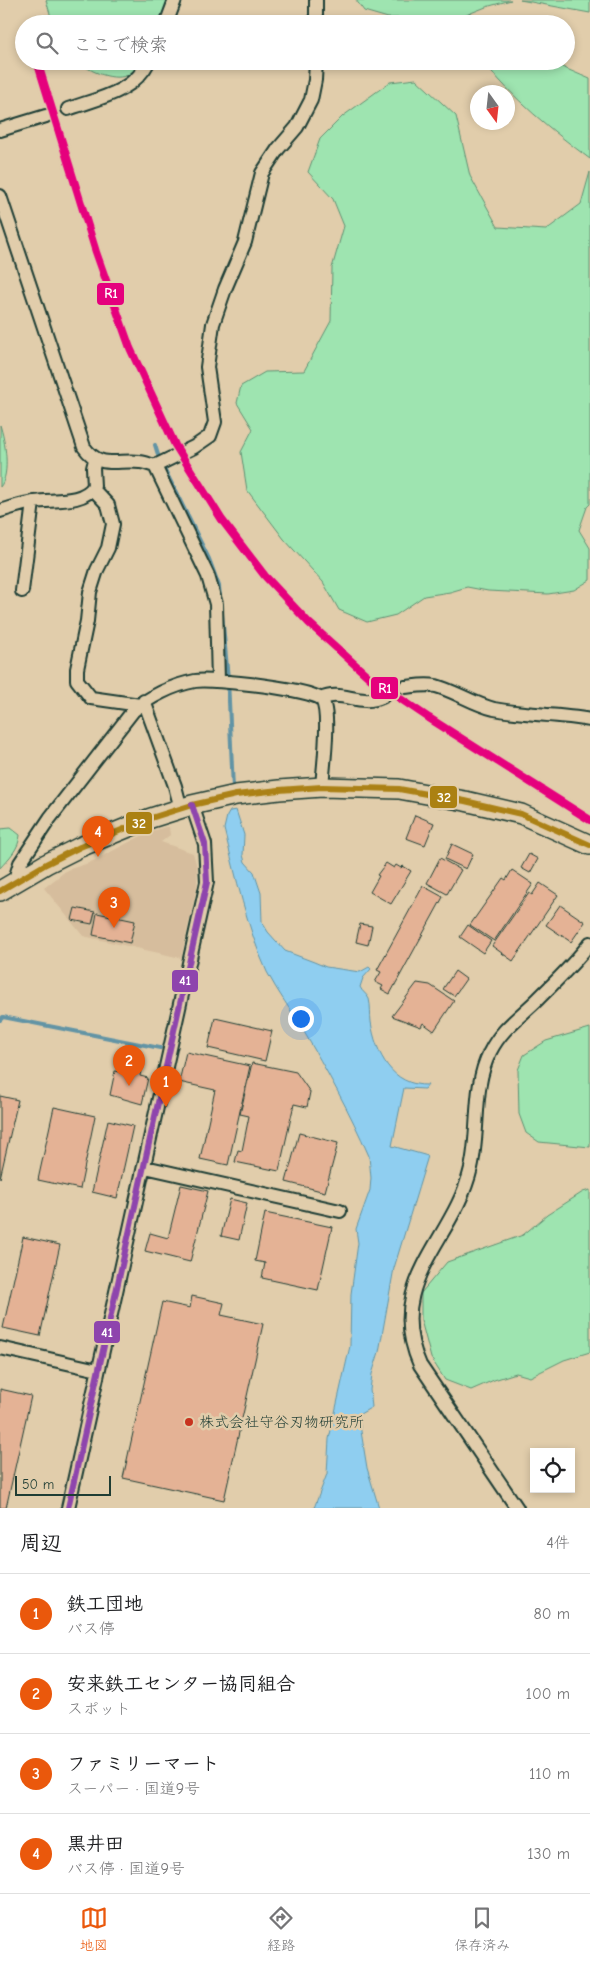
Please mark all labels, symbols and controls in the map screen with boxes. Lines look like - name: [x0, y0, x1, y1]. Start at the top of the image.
- search box: [15, 15, 575, 70]
- icon: search: [33, 29, 61, 57]
- text: ここで検索: [73, 34, 168, 56]
- north arrow: [470, 85, 515, 130]
- line badge: R1: [96, 282, 125, 306]
- text: R1: [104, 285, 118, 302]
- line badge: R1: [370, 676, 399, 700]
- text: R1: [378, 680, 392, 697]
- line badge: 32: [429, 785, 458, 809]
- text: 32: [437, 789, 451, 806]
- line badge: 32: [125, 811, 153, 835]
- text: 32: [132, 815, 146, 832]
- pin: 4: [82, 816, 114, 857]
- pin: 3: [98, 887, 130, 928]
- line badge: 41: [171, 969, 199, 993]
- text: 41: [179, 972, 191, 989]
- your location: [288, 1006, 314, 1032]
- pin: 2: [113, 1045, 145, 1086]
- pin: 1: [150, 1066, 182, 1107]
- line badge: 41: [93, 1320, 121, 1344]
- text: 41: [101, 1324, 113, 1341]
- place label: 株式会社守谷刃物研究所: [199, 1413, 364, 1431]
- marker: 株式会社守谷刃物研究所: [183, 1416, 195, 1428]
- map controls: [530, 1448, 575, 1493]
- button: locate: [530, 1448, 575, 1493]
- scale bar: [15, 1473, 111, 1496]
- text: 50 m: [22, 1476, 54, 1493]
- text: 周辺: [20, 1531, 62, 1555]
- text: 4件: [546, 1534, 570, 1552]
- text: 鉄工団地: [67, 1593, 143, 1615]
- text: 1: [33, 1605, 39, 1623]
- text: 80 m: [533, 1605, 570, 1623]
- text: バス停: [67, 1620, 115, 1638]
- text: 安来鉄工センター協同組合: [67, 1673, 295, 1695]
- text: 2: [32, 1685, 40, 1703]
- text: 100 m: [526, 1685, 570, 1703]
- text: スポット: [67, 1700, 131, 1718]
- text: ファミリーマート: [67, 1753, 220, 1775]
- text: 3: [32, 1765, 40, 1783]
- text: 110 m: [529, 1765, 570, 1783]
- text: スーパー · 国道9号: [67, 1780, 200, 1798]
- text: 黒井田: [67, 1833, 124, 1855]
- text: 4: [32, 1845, 40, 1863]
- text: 130 m: [527, 1845, 570, 1863]
- text: バス停 · 国道9号: [67, 1860, 185, 1878]
- tab: 地図: [80, 1904, 108, 1954]
- tab: 経路: [267, 1904, 295, 1954]
- tab: 保存済み: [454, 1904, 510, 1954]

